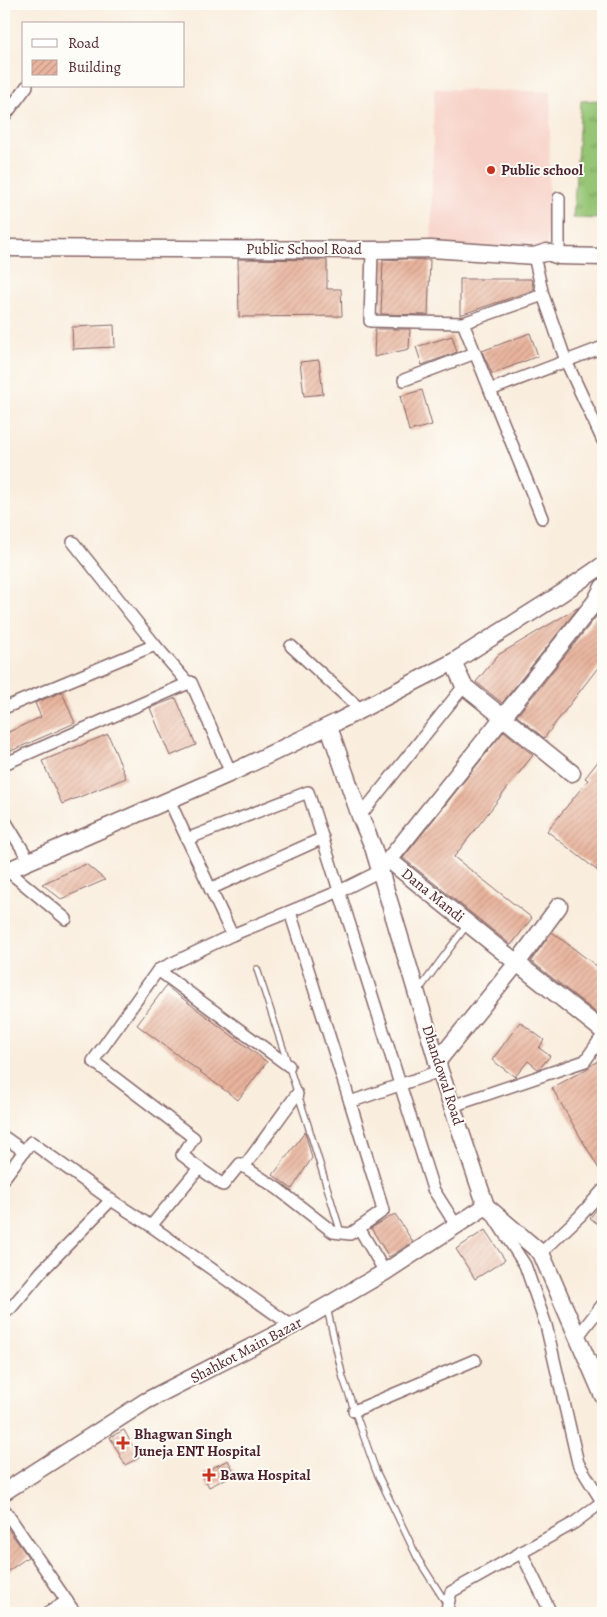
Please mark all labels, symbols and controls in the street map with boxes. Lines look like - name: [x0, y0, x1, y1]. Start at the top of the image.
- legend: [22, 22, 185, 88]
- text: Road: [68, 33, 100, 53]
- text: Building: [68, 57, 121, 77]
- place label: Public school: [501, 160, 583, 180]
- marker: Public school: [485, 164, 497, 176]
- street label: Public School Road: [246, 239, 363, 259]
- street label: Dana Mandi: [397, 863, 469, 927]
- street label: Dhandowal Road: [417, 1022, 469, 1129]
- street label: Shahkot Main Bazar: [187, 1312, 306, 1388]
- place label: Bhagwan Singh Juneja ENT Hospital: [134, 1424, 260, 1461]
- marker: Bhagwan Singh Juneja ENT Hospital: [116, 1436, 130, 1450]
- place label: Bawa Hospital: [220, 1465, 311, 1485]
- marker: Bawa Hospital: [202, 1468, 216, 1482]

